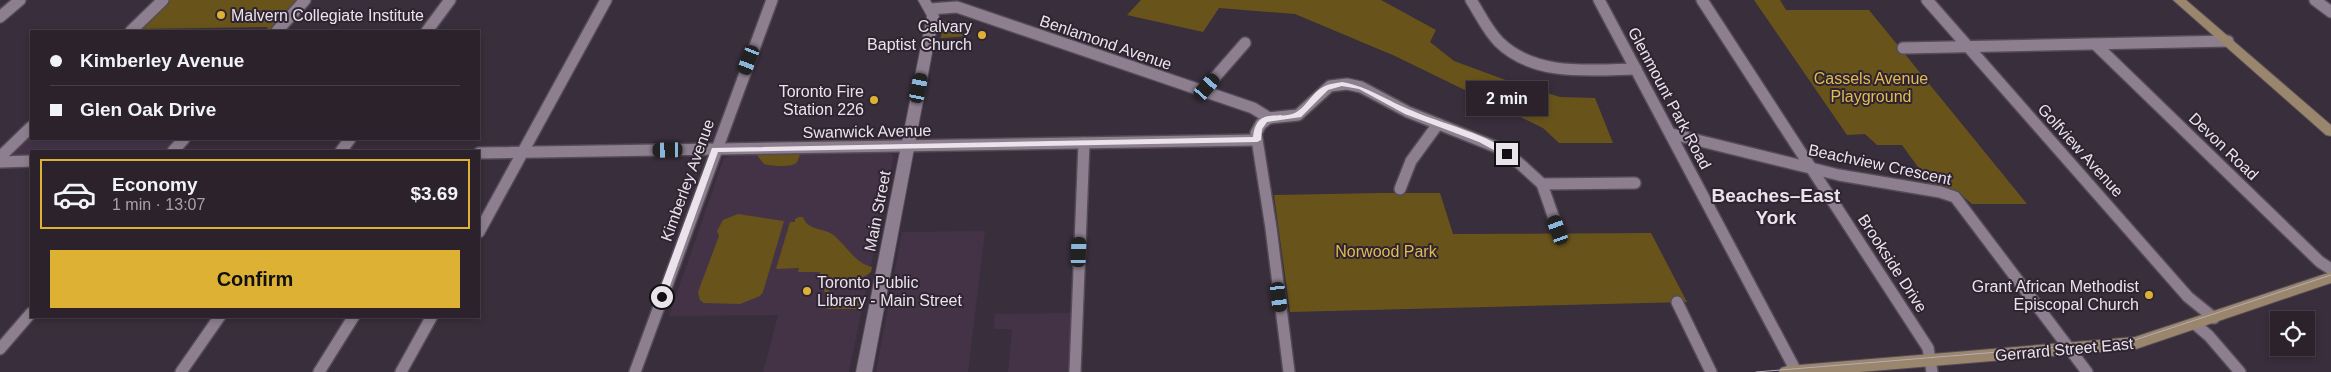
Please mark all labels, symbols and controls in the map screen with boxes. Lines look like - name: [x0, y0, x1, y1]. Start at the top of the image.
- place label: Malvern Collegiate Institute: [231, 7, 424, 24]
- marker: Malvern Collegiate Institute: [215, 9, 227, 21]
- street label: Benlamond Avenue: [1038, 12, 1174, 73]
- place label: Calvary Baptist Church: [867, 18, 972, 53]
- street label: Glenmount Park Road: [1625, 24, 1714, 172]
- marker: Calvary Baptist Church: [976, 29, 988, 41]
- car: [736, 43, 761, 77]
- text: Kimberley Avenue: [80, 50, 244, 71]
- park label: Cassels Avenue Playground: [1814, 70, 1928, 105]
- car: [1191, 71, 1222, 103]
- car: [908, 72, 929, 104]
- callout: 2 min: [1466, 82, 1548, 116]
- place label: Toronto Fire Station 226: [779, 83, 864, 118]
- text: 2 min: [1486, 90, 1528, 107]
- marker: Toronto Fire Station 226: [868, 94, 880, 106]
- text: Glen Oak Drive: [80, 99, 216, 120]
- street label: Golfview Avenue: [2035, 100, 2127, 200]
- street label: Devon Road: [2186, 109, 2262, 183]
- street label: Kimberley Avenue: [657, 117, 717, 244]
- street label: Swanwick Avenue: [803, 122, 932, 141]
- street label: Beachview Crescent: [1807, 141, 1954, 188]
- car: [652, 142, 683, 158]
- route end: [1496, 143, 1518, 165]
- street label: Main Street: [861, 169, 894, 253]
- icon: car: [52, 172, 97, 217]
- text: Economy: [112, 174, 198, 195]
- text: $3.69: [410, 183, 458, 204]
- district label: Beaches–East York: [1712, 185, 1841, 228]
- text: 1 min · 13:07: [112, 196, 205, 213]
- street label: Brookside Drive: [1855, 211, 1931, 315]
- car: [1545, 213, 1570, 247]
- car: [1070, 237, 1087, 267]
- park label: Norwood Park: [1335, 243, 1438, 260]
- button: Confirm: [50, 250, 460, 308]
- place label: Toronto Public Library - Main Street: [817, 274, 962, 309]
- place label: Grant African Methodist Episcopal Church: [1972, 278, 2140, 313]
- car: [1269, 281, 1288, 313]
- marker: Toronto Public Library - Main Street: [801, 285, 813, 297]
- route start: [651, 286, 673, 308]
- marker: Grant African Methodist Episcopal Church: [2143, 289, 2155, 301]
- map controls: [2270, 311, 2315, 356]
- button: locate: [2270, 311, 2315, 356]
- street label: Gerrard Street East: [1994, 335, 2134, 364]

